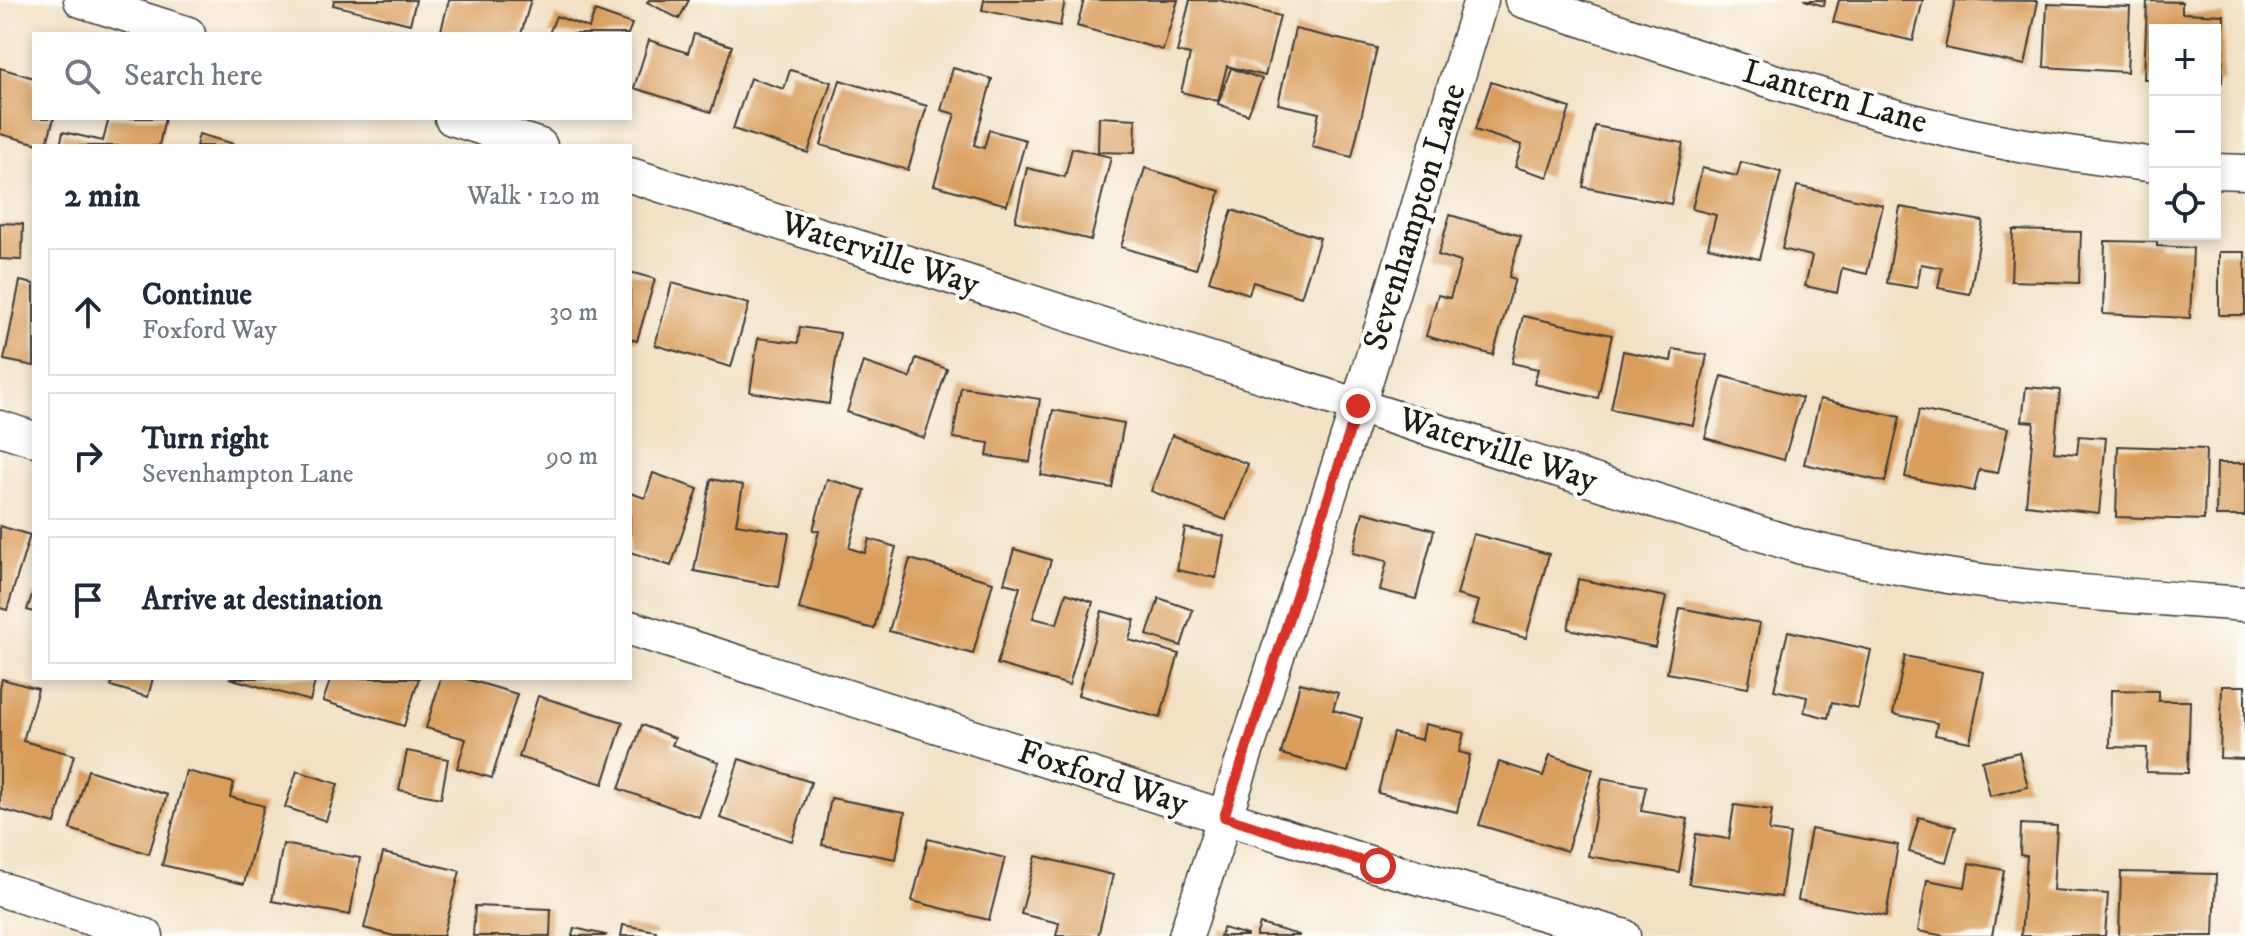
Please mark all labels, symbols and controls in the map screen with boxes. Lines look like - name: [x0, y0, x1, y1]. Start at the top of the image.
- map controls: [2149, 24, 2221, 240]
- button: +: [2149, 24, 2221, 96]
- search box: [32, 32, 632, 120]
- street label: Lantern Lane: [1738, 51, 1932, 143]
- icon: search: [60, 54, 104, 98]
- text: Search here: [124, 58, 263, 95]
- street label: Sevenhampton Lane: [1354, 79, 1476, 355]
- button: −: [2149, 96, 2221, 168]
- button: locate: [2149, 168, 2221, 240]
- text: 2 min: [64, 175, 140, 217]
- text: Walk · 120 m: [467, 180, 600, 213]
- street label: Waterville Way: [774, 202, 986, 306]
- text: Continue: [142, 277, 252, 314]
- icon: ahead: [66, 290, 110, 334]
- text: 30 m: [549, 296, 598, 329]
- text: Foxford Way: [142, 314, 277, 347]
- route end: [1340, 388, 1376, 424]
- street label: Waterville Way: [1392, 398, 1604, 502]
- text: Turn right: [142, 421, 269, 458]
- icon: right: [66, 434, 110, 478]
- text: 90 m: [546, 440, 598, 473]
- text: Sevenhampton Lane: [142, 458, 354, 491]
- icon: arrive: [66, 578, 110, 622]
- text: Arrive at destination: [142, 582, 383, 619]
- street label: Foxford Way: [1013, 731, 1194, 825]
- route start: [1360, 848, 1396, 884]

